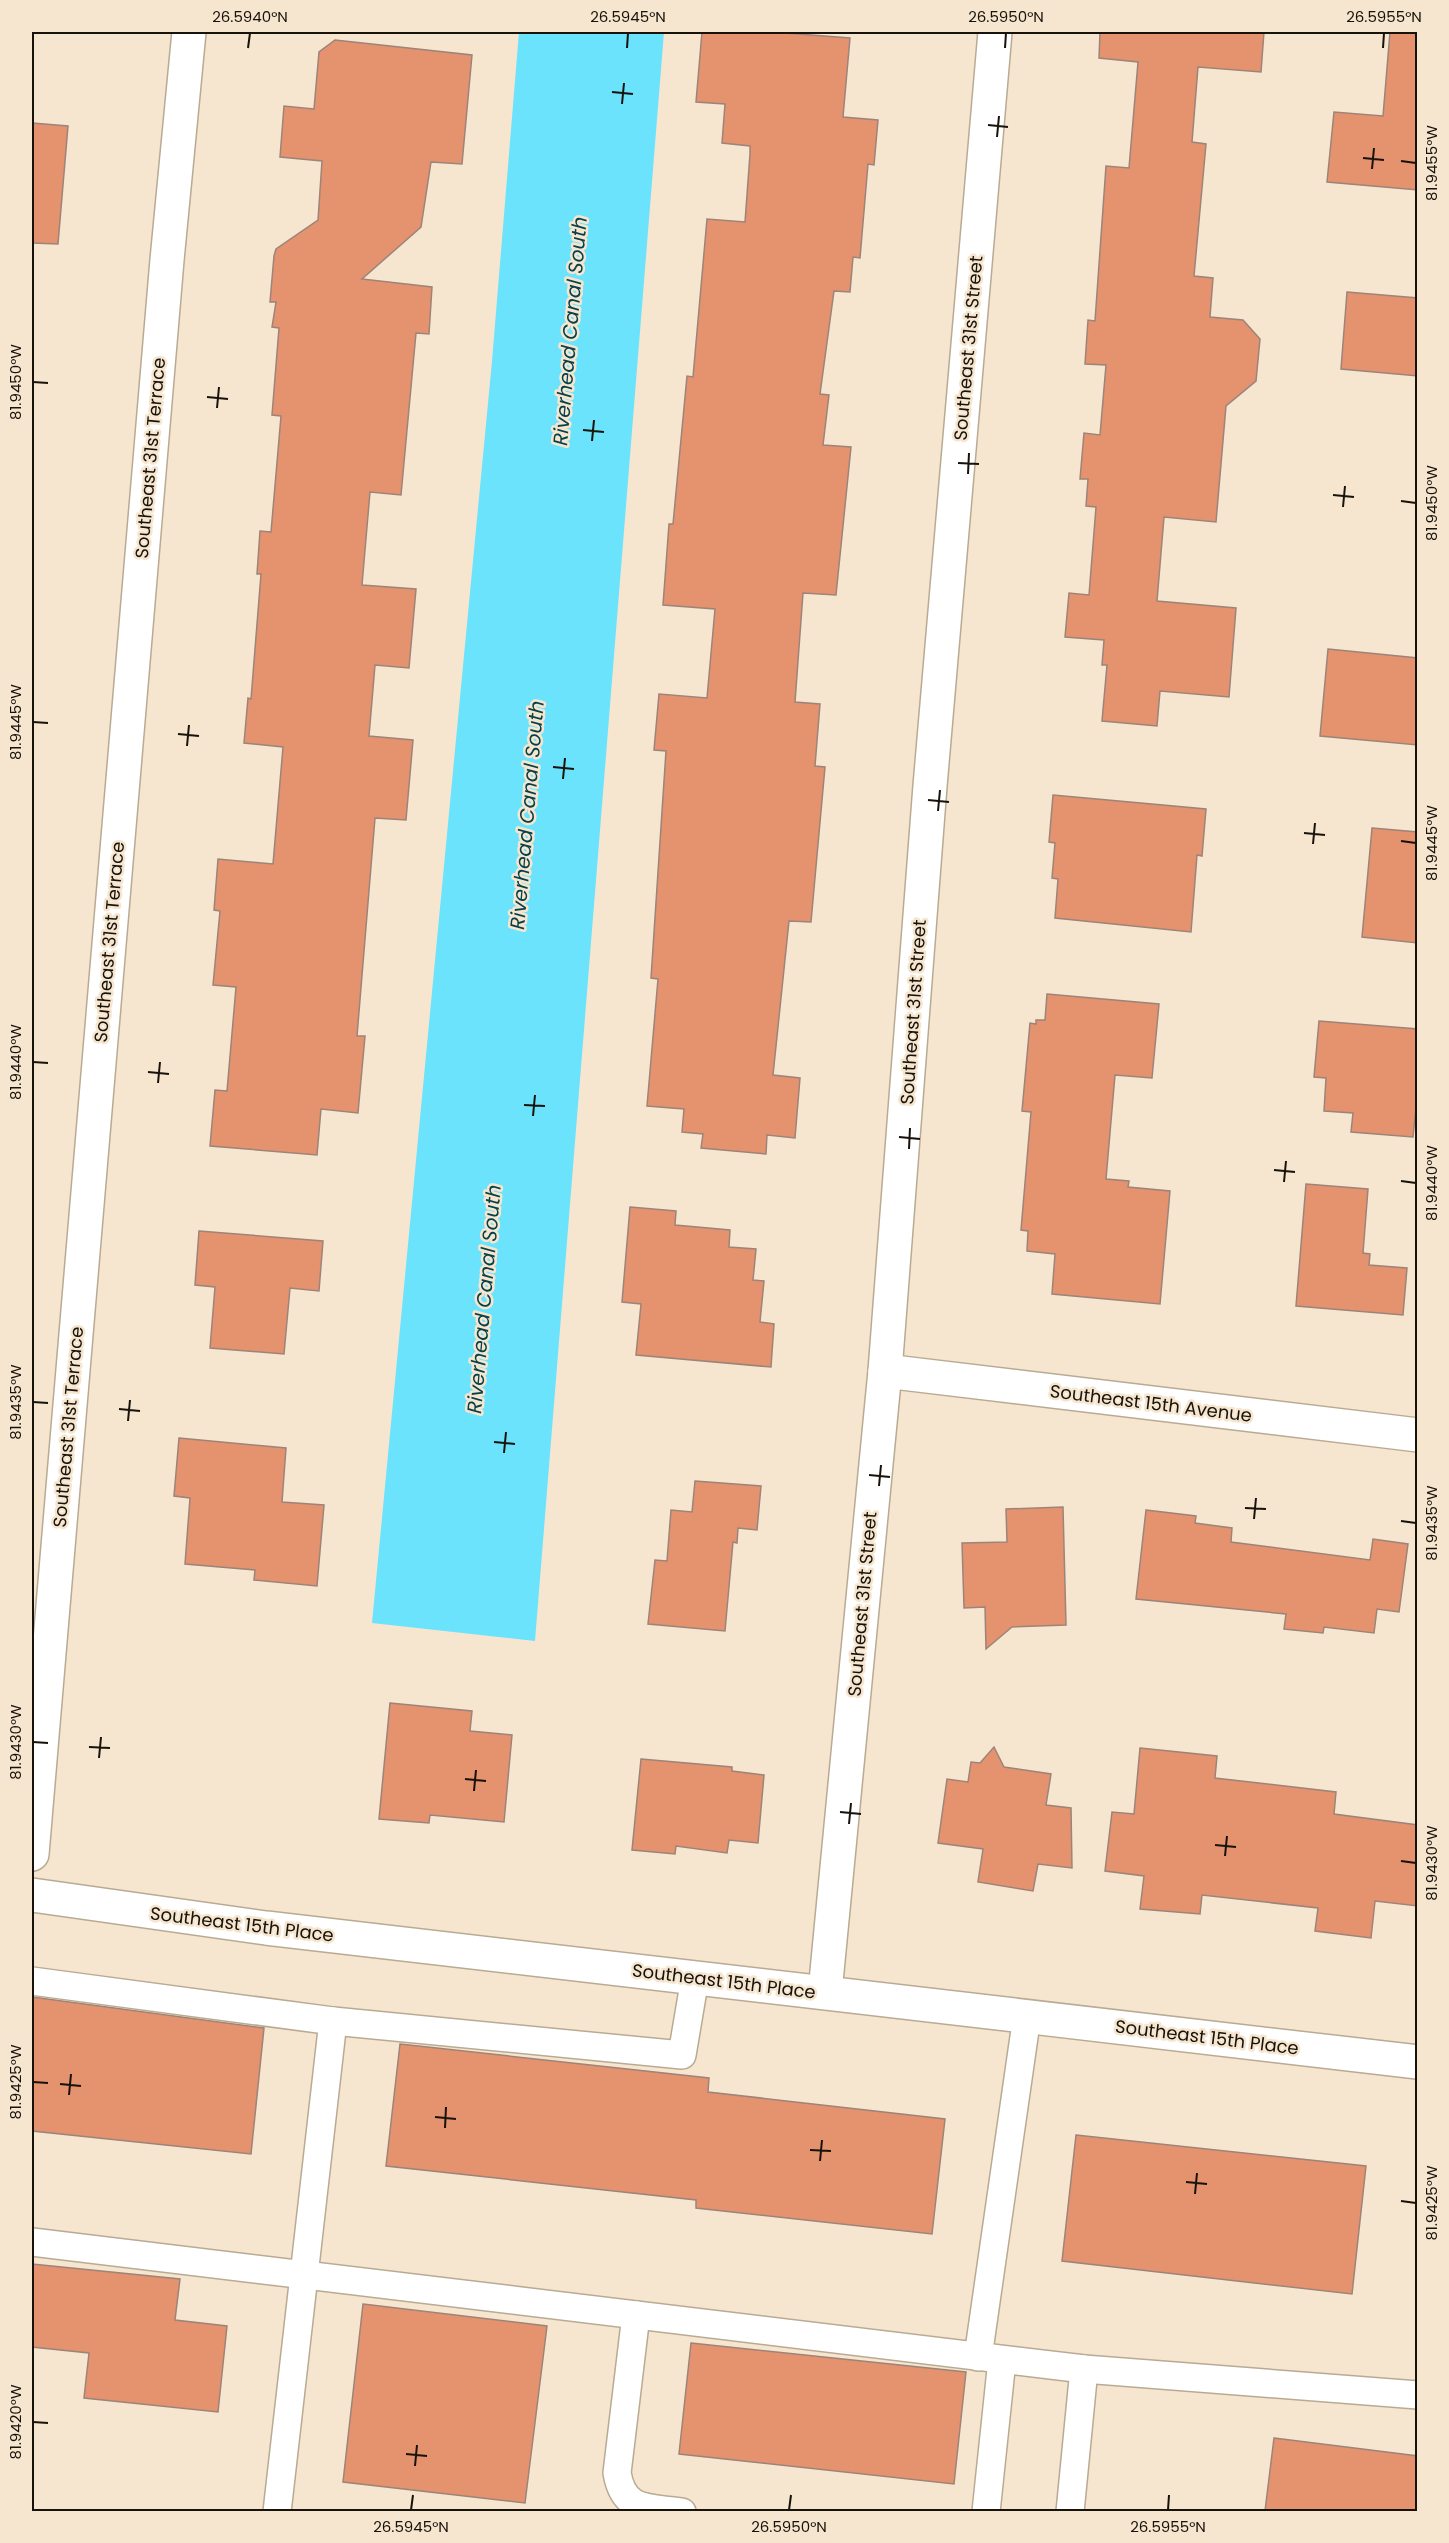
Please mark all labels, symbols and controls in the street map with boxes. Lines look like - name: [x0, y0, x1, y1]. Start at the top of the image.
- text: 26.5940°N: [212, 6, 288, 27]
- text: 26.5945°N: [590, 6, 666, 27]
- text: 26.5950°N: [968, 6, 1044, 27]
- text: 26.5955°N: [1346, 6, 1422, 27]
- text: 81.9455°W: [1421, 125, 1442, 201]
- water label: Riverhead Canal South: [546, 215, 594, 447]
- street label: Southeast 31st Street: [947, 254, 989, 442]
- text: 81.9450°W: [5, 344, 26, 420]
- street label: Southeast 31st Terrace: [129, 357, 171, 559]
- text: 81.9450°W: [1421, 465, 1442, 541]
- text: 81.9445°W: [5, 684, 26, 760]
- water label: Riverhead Canal South: [503, 699, 551, 931]
- text: 81.9445°W: [1421, 805, 1442, 881]
- street label: Southeast 31st Terrace: [88, 841, 130, 1043]
- street label: Southeast 31st Street: [894, 919, 932, 1105]
- text: 81.9440°W: [5, 1024, 26, 1100]
- text: 81.9440°W: [1421, 1145, 1442, 1221]
- water label: Riverhead Canal South: [460, 1183, 508, 1415]
- street label: Southeast 31st Terrace: [47, 1326, 89, 1528]
- text: 81.9435°W: [5, 1364, 26, 1440]
- street label: Southeast 15th Avenue: [1049, 1378, 1253, 1428]
- text: 81.9435°W: [1421, 1485, 1442, 1561]
- street label: Southeast 31st Street: [841, 1510, 883, 1698]
- text: 81.9430°W: [5, 1704, 26, 1780]
- text: 81.9430°W: [1421, 1825, 1442, 1901]
- street label: Southeast 15th Place: [149, 1900, 335, 1948]
- street label: Southeast 15th Place: [631, 1957, 817, 2005]
- street label: Southeast 15th Place: [1114, 2013, 1300, 2061]
- text: 81.9425°W: [5, 2044, 26, 2120]
- text: 81.9425°W: [1421, 2165, 1442, 2241]
- text: 81.9420°W: [5, 2384, 26, 2460]
- text: 26.5945°N: [373, 2516, 449, 2537]
- text: 26.5950°N: [751, 2516, 827, 2537]
- text: 26.5955°N: [1130, 2516, 1206, 2537]

